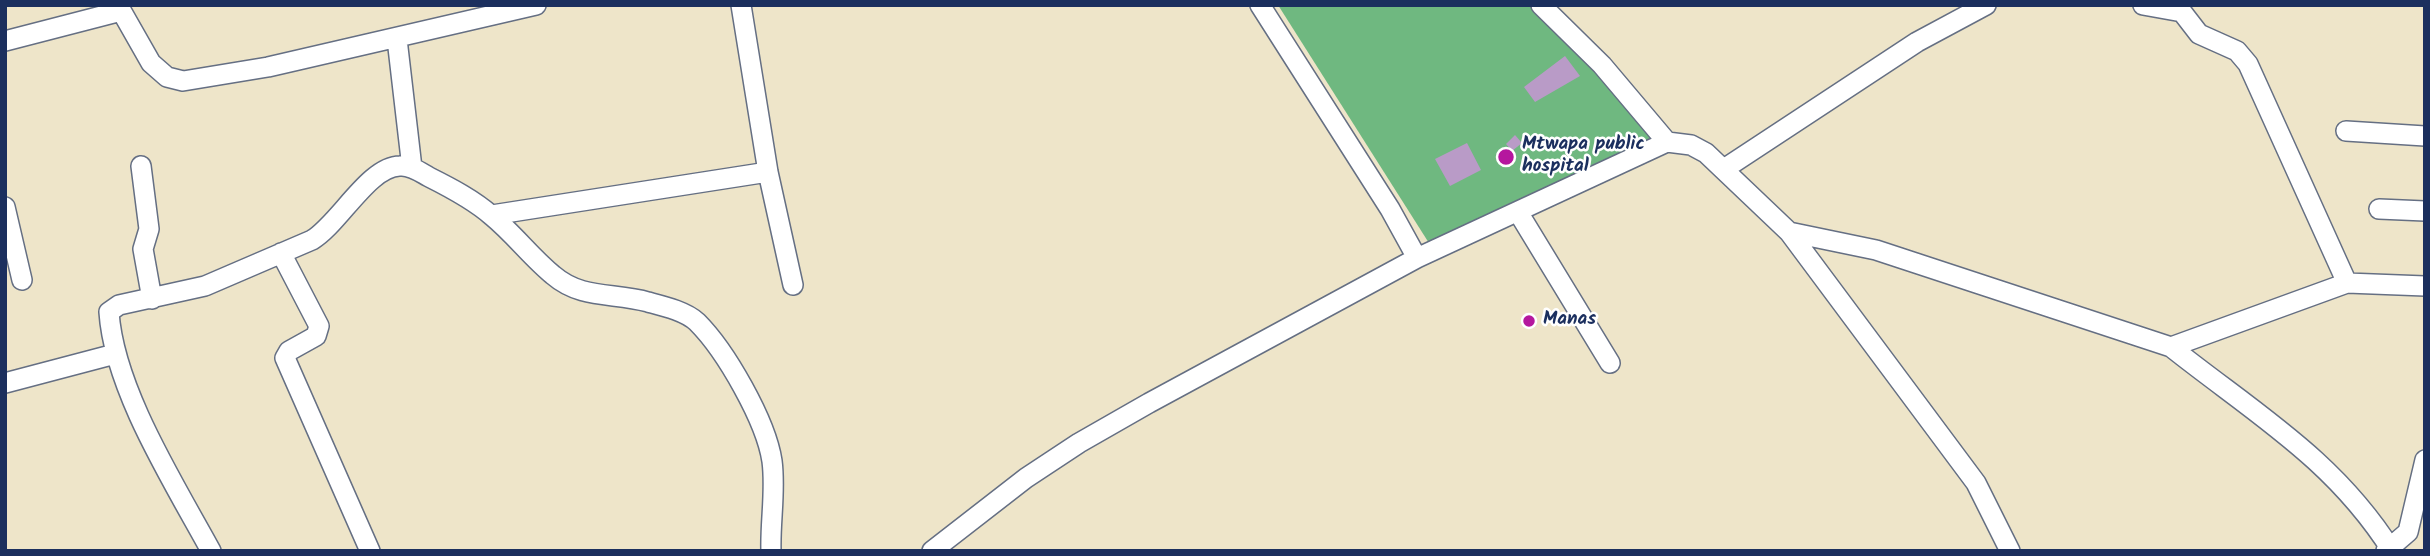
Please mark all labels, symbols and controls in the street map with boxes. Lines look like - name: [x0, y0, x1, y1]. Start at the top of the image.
- place label: Mtwapa public hospital: [1522, 135, 1645, 179]
- marker: Mtwapa public hospital: [1496, 147, 1516, 167]
- place label: Manas: [1543, 310, 1596, 332]
- marker: Manas: [1521, 313, 1537, 329]

